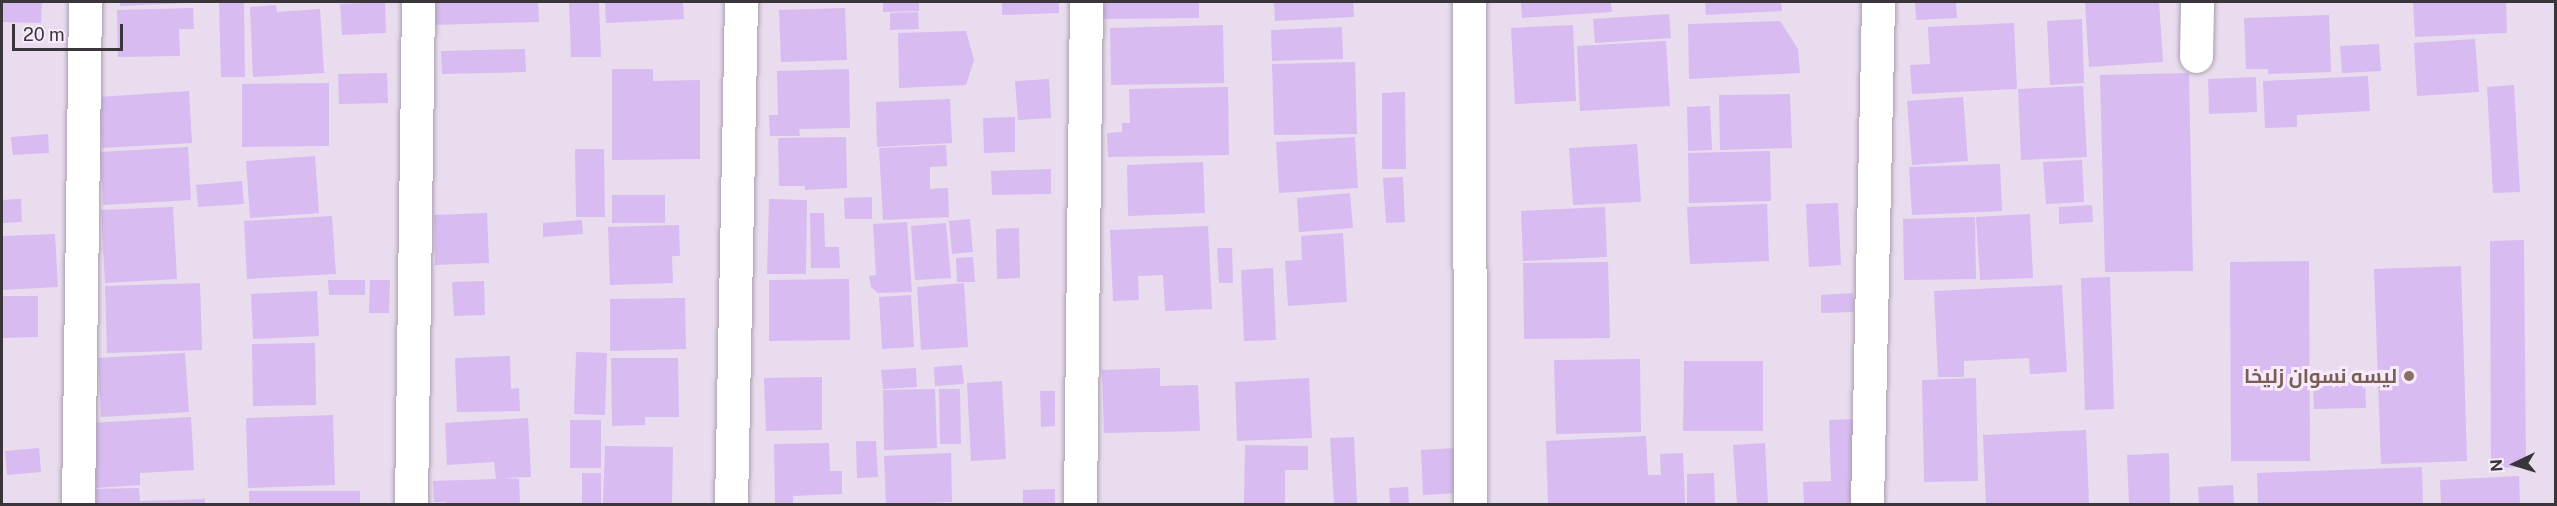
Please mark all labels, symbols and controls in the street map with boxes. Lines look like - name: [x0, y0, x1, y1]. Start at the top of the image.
- scale bar: [15, 12, 126, 50]
- text: 20 m: [23, 24, 65, 45]
- place label: لیسه نسوان زلیخا: [2244, 364, 2397, 388]
- marker: لیسه نسوان زلیخا: [2402, 369, 2416, 383]
- north arrow: [2485, 434, 2545, 494]
- text: N: [2487, 458, 2506, 472]

